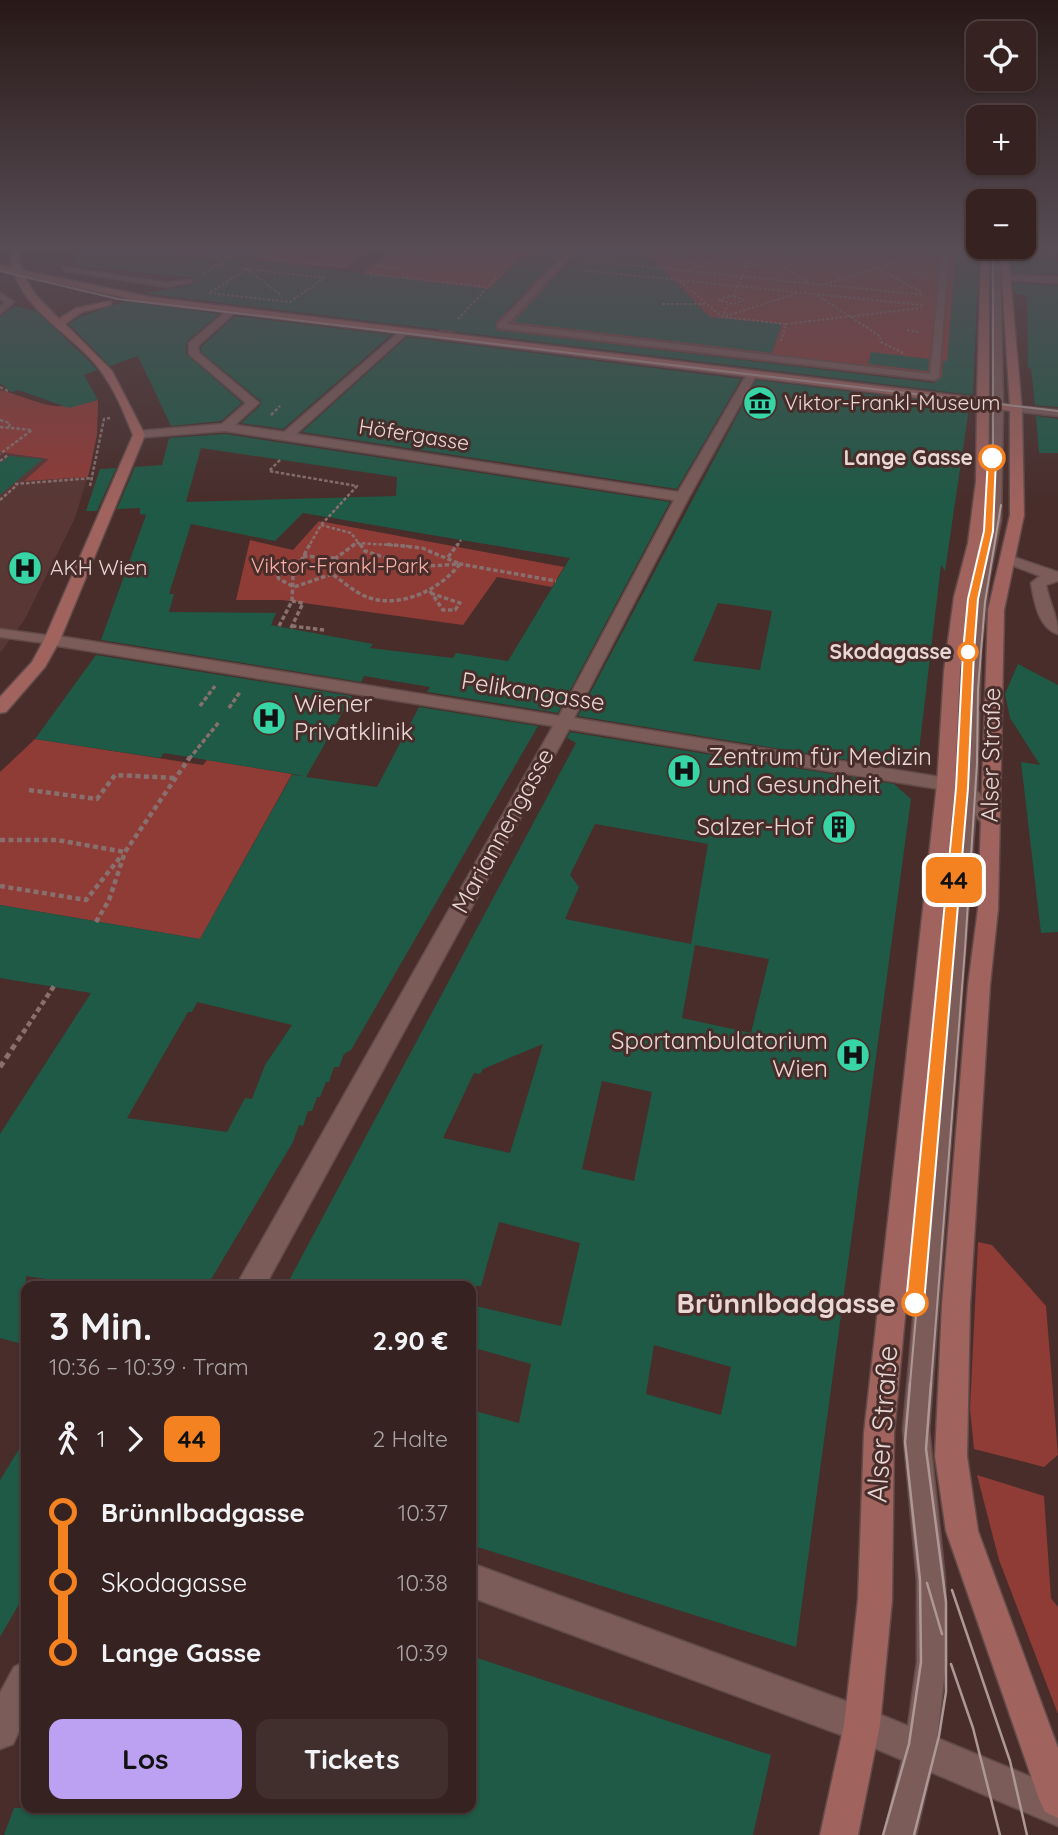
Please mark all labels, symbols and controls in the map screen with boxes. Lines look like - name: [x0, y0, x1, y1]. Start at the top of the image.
- map controls: [966, 21, 1036, 259]
- button: locate: [966, 21, 1036, 91]
- button: +: [966, 105, 1036, 175]
- button: −: [966, 189, 1036, 259]
- museum icon: Viktor-Frankl-Museum: [741, 384, 779, 422]
- place label: Viktor-Frankl-Museum: [784, 389, 1000, 415]
- street label: Höfergasse: [357, 412, 471, 456]
- place label: Lange Gasse: [844, 444, 973, 470]
- marker: Lange Gasse: [979, 445, 1005, 471]
- hospital icon: AKH Wien: [6, 549, 44, 587]
- park label: Viktor-Frankl-Park: [251, 552, 429, 578]
- place label: AKH Wien: [50, 554, 147, 580]
- place label: Skodagasse: [829, 638, 952, 664]
- marker: Skodagasse: [958, 642, 978, 662]
- street label: Pelikangasse: [459, 665, 607, 717]
- street label: Alser Straße: [974, 687, 1006, 823]
- place label: Wiener Privatklinik: [294, 688, 413, 746]
- hospital icon: Wiener Privatklinik: [250, 699, 288, 737]
- place label: Zentrum für Medizin und Gesundheit: [708, 741, 932, 799]
- street label: Mariannengasse: [444, 743, 560, 918]
- hospital icon: Zentrum für Medizin und Gesundheit: [665, 752, 703, 790]
- building icon: Salzer-Hof: [820, 808, 858, 846]
- place label: Salzer-Hof: [697, 811, 814, 841]
- line badge: 44: [922, 857, 986, 903]
- text: 44: [940, 865, 968, 895]
- place label: Sportambulatorium Wien: [611, 1025, 828, 1083]
- hospital icon: Sportambulatorium Wien: [834, 1036, 872, 1074]
- place label: Brünnlbadgasse: [677, 1285, 896, 1320]
- marker: Brünnlbadgasse: [902, 1290, 928, 1316]
- text: 3 Min.: [49, 1302, 152, 1350]
- text: 2.90 €: [372, 1324, 448, 1357]
- street label: Alser Straße: [859, 1344, 904, 1504]
- text: 10:36 – 10:39 · Tram: [49, 1352, 249, 1381]
- icon: walk: [49, 1420, 87, 1458]
- icon: forward: [116, 1420, 154, 1458]
- text: 1: [97, 1424, 106, 1453]
- text: 44: [178, 1424, 206, 1454]
- text: 2 Halte: [373, 1424, 448, 1453]
- text: Brünnlbadgasse: [101, 1496, 305, 1529]
- text: 10:37: [398, 1498, 448, 1527]
- text: Skodagasse: [101, 1566, 247, 1599]
- text: 10:38: [397, 1568, 448, 1597]
- text: Lange Gasse: [101, 1636, 261, 1669]
- text: 10:39: [397, 1638, 448, 1667]
- button: Los: [49, 1719, 242, 1799]
- button: Tickets: [256, 1719, 448, 1799]

